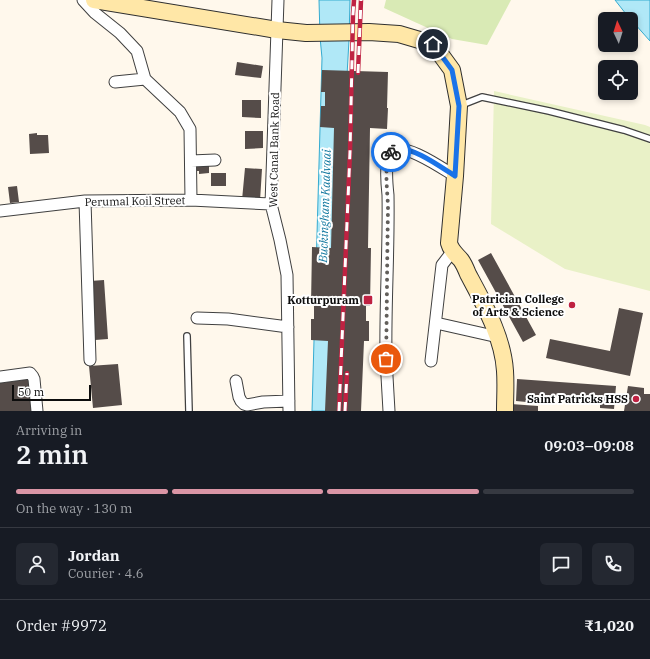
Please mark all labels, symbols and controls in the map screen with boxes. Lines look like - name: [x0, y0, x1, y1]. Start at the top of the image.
- north arrow: [598, 12, 638, 52]
- map controls: [598, 12, 638, 100]
- pin: [416, 27, 450, 61]
- icon: home: [422, 33, 444, 55]
- button: locate: [598, 60, 638, 100]
- street label: West Canal Bank Road: [266, 92, 282, 208]
- courier: [371, 132, 411, 172]
- icon: bike: [380, 141, 402, 163]
- water label: Buckingham Kaalvaai: [315, 149, 334, 264]
- street label: Perumal Koil Street: [85, 193, 186, 209]
- place label: Patrician College of Arts & Science: [472, 292, 564, 319]
- place label: Kotturpuram: [287, 293, 359, 307]
- marker: Kotturpuram: [362, 294, 374, 306]
- marker: Patrician College of Arts & Science: [567, 300, 577, 310]
- pin: [369, 342, 403, 376]
- icon: bag: [375, 348, 397, 370]
- scale bar: [12, 383, 91, 402]
- text: 50 m: [18, 385, 44, 399]
- place label: Saint Patricks HSS: [527, 392, 628, 406]
- marker: Saint Patricks HSS: [631, 394, 641, 404]
- text: Arriving in: [16, 422, 82, 439]
- text: 09:03–09:08: [544, 436, 634, 455]
- text: 2 min: [16, 437, 88, 471]
- text: On the way · 130 m: [16, 500, 132, 517]
- button: person: [16, 543, 58, 585]
- button: chat: [540, 543, 582, 585]
- button: phone: [592, 543, 634, 585]
- text: Jordan: [68, 546, 120, 565]
- text: Courier · 4.6: [68, 565, 144, 582]
- text: Order #9972: [16, 616, 107, 635]
- text: ₹1,020: [584, 616, 634, 635]

